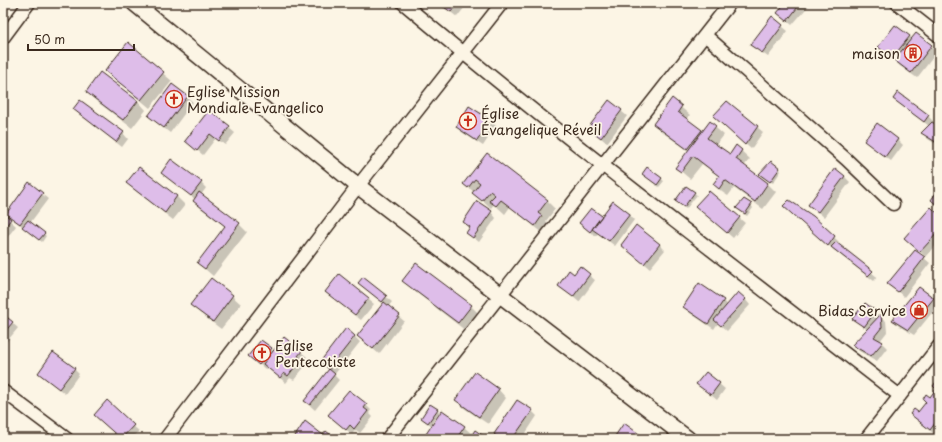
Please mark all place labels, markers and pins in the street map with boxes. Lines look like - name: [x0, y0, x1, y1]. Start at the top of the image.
- place label: maison: [852, 43, 900, 64]
- building icon: maison: [903, 43, 923, 63]
- place label: Eglise Mission Mondiale Evangelico: [187, 81, 324, 118]
- church icon: Eglise Mission Mondiale Evangelico: [164, 89, 184, 109]
- place label: Église Évangelique Réveil: [481, 103, 601, 140]
- church icon: Église Évangelique Réveil: [458, 111, 478, 131]
- place label: Bidas Service: [818, 300, 906, 321]
- shop icon: Bidas Service: [909, 300, 929, 320]
- place label: Eglise Pentecotiste: [275, 335, 356, 372]
- church icon: Eglise Pentecotiste: [252, 343, 272, 363]

